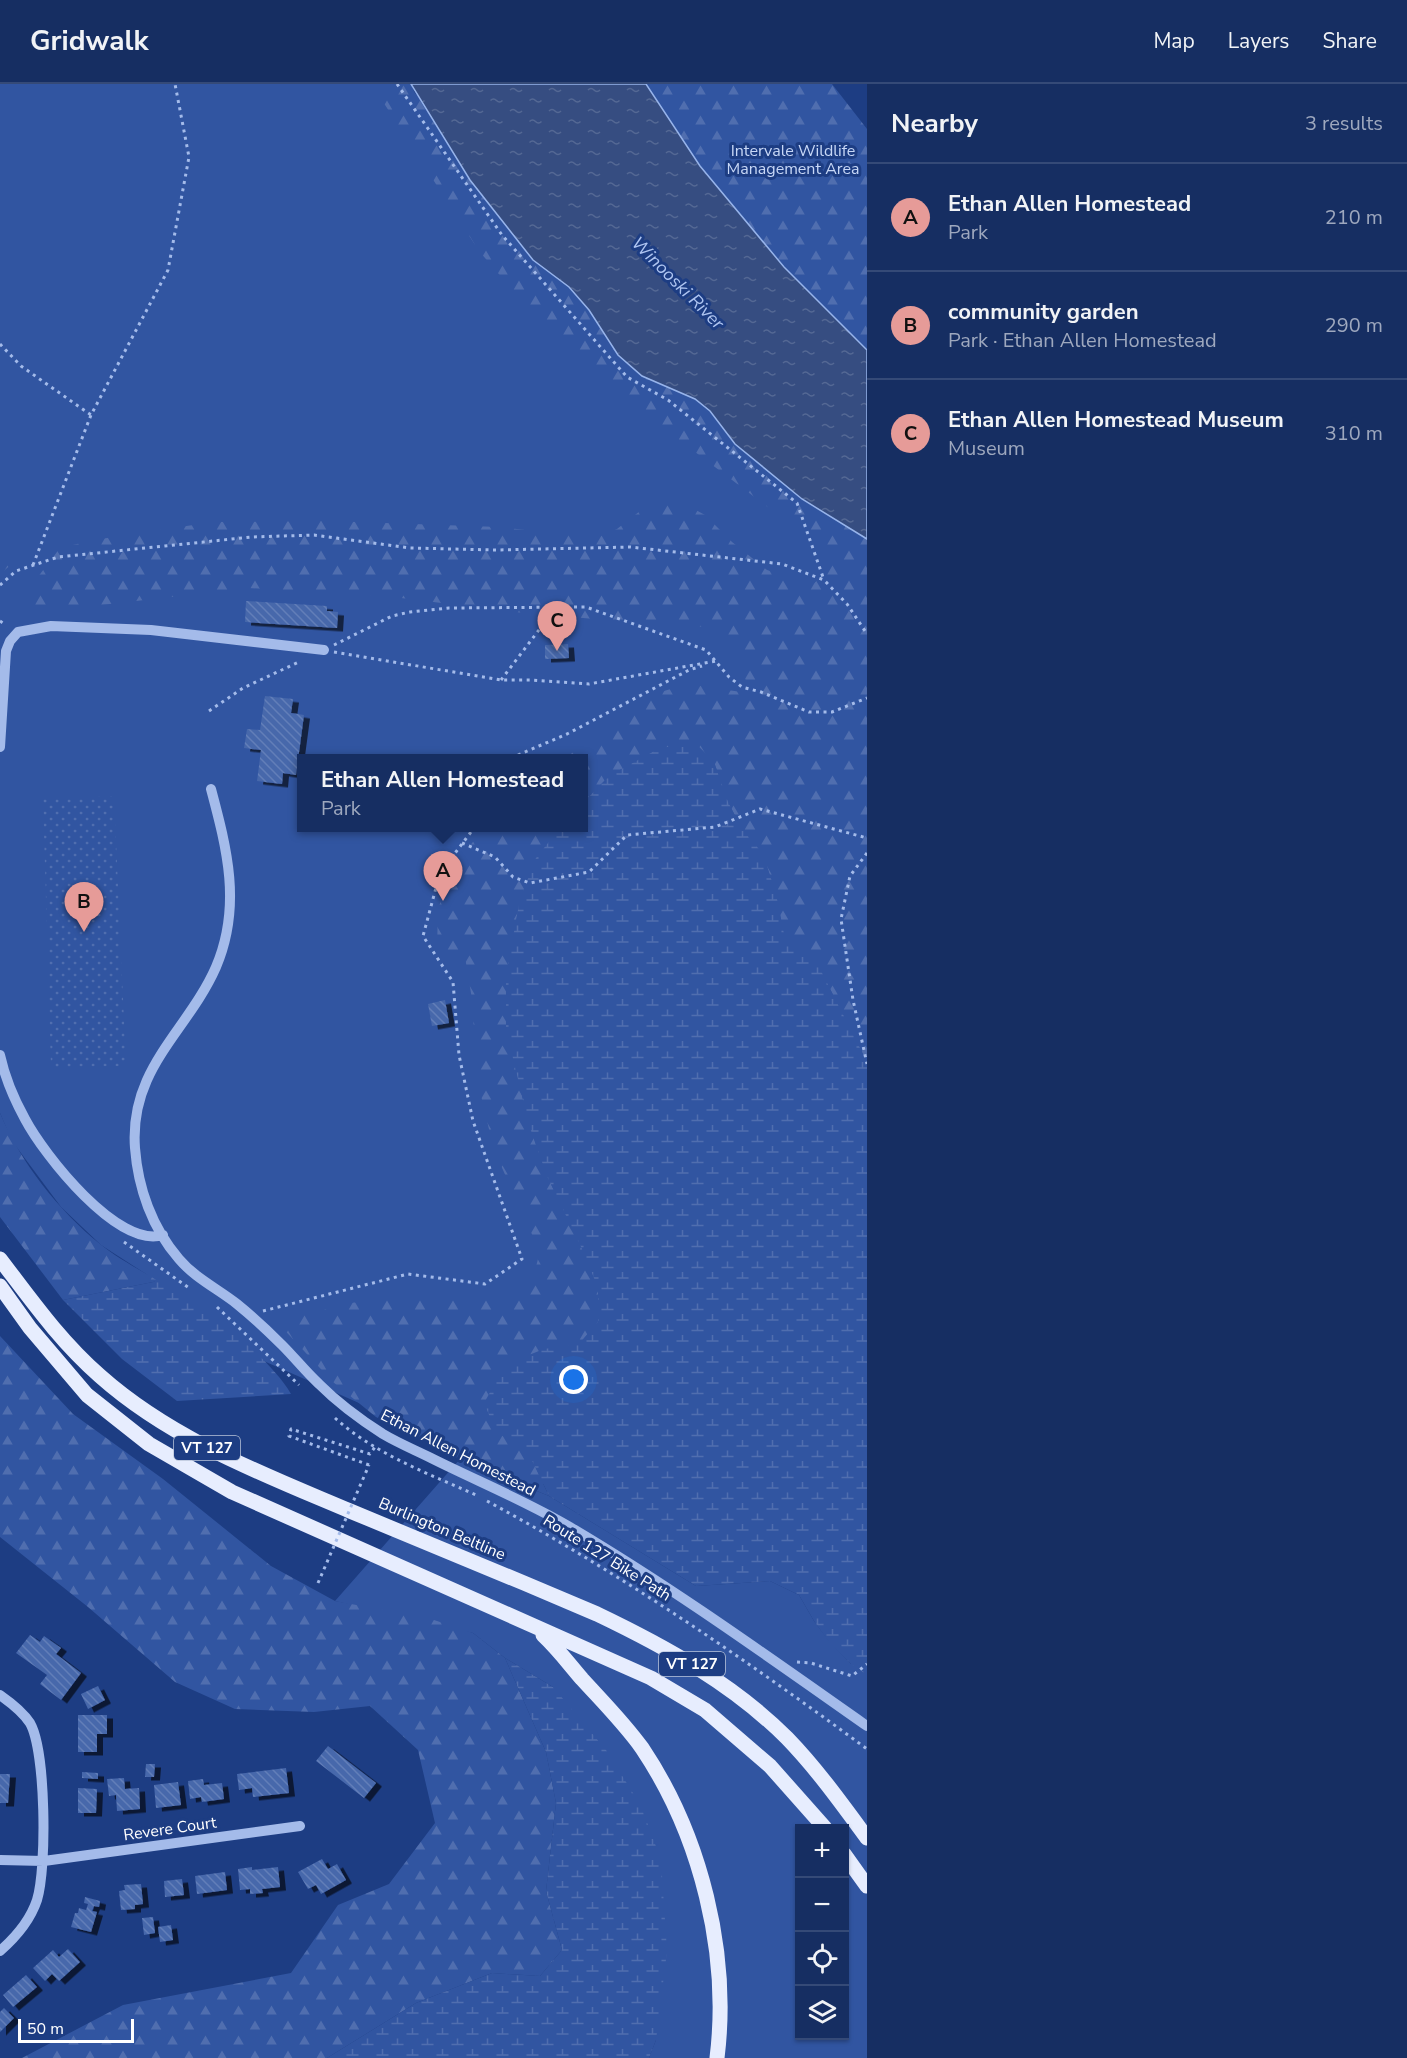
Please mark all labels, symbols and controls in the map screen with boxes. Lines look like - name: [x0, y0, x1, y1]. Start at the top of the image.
- text: Gridwalk: [30, 22, 148, 60]
- text: Map: [1153, 27, 1195, 55]
- text: Layers: [1228, 27, 1289, 55]
- text: Share: [1322, 27, 1377, 55]
- text: Nearby: [891, 106, 978, 141]
- text: 3 results: [1305, 110, 1383, 137]
- park label: Intervale Wildlife Management Area: [727, 140, 859, 180]
- text: Ethan Allen Homestead: [948, 189, 1191, 219]
- text: A: [903, 204, 918, 231]
- text: 210 m: [1325, 204, 1383, 231]
- text: Park: [948, 219, 988, 246]
- water label: Winooski River: [626, 231, 730, 335]
- text: community garden: [948, 297, 1139, 327]
- text: B: [904, 312, 917, 339]
- text: 290 m: [1325, 312, 1383, 339]
- text: Park · Ethan Allen Homestead: [948, 327, 1217, 354]
- text: Ethan Allen Homestead Museum: [948, 405, 1284, 435]
- text: C: [904, 420, 917, 447]
- text: 310 m: [1325, 420, 1383, 447]
- text: Museum: [948, 435, 1025, 462]
- pin: C: [538, 602, 576, 651]
- popup: [297, 754, 588, 832]
- text: Ethan Allen Homestead: [321, 765, 564, 795]
- text: Park: [321, 795, 361, 822]
- pin: A: [424, 852, 462, 901]
- pin: B: [64, 882, 104, 932]
- your location: [559, 1365, 588, 1394]
- street label: Ethan Allen Homestead: [377, 1404, 539, 1502]
- road number: VT 127: [174, 1436, 240, 1460]
- street label: Burlington Beltline: [375, 1492, 509, 1566]
- street label: Route 127 Bike Path: [539, 1510, 675, 1606]
- road number: VT 127: [659, 1652, 725, 1676]
- street label: Revere Court: [122, 1812, 218, 1846]
- map controls: [795, 1824, 849, 2040]
- button: +: [795, 1824, 849, 1878]
- button: −: [795, 1878, 849, 1932]
- button: locate: [795, 1932, 849, 1986]
- button: layers: [795, 1986, 849, 2040]
- scale bar: [18, 2016, 134, 2044]
- text: 50 m: [27, 2018, 64, 2040]

